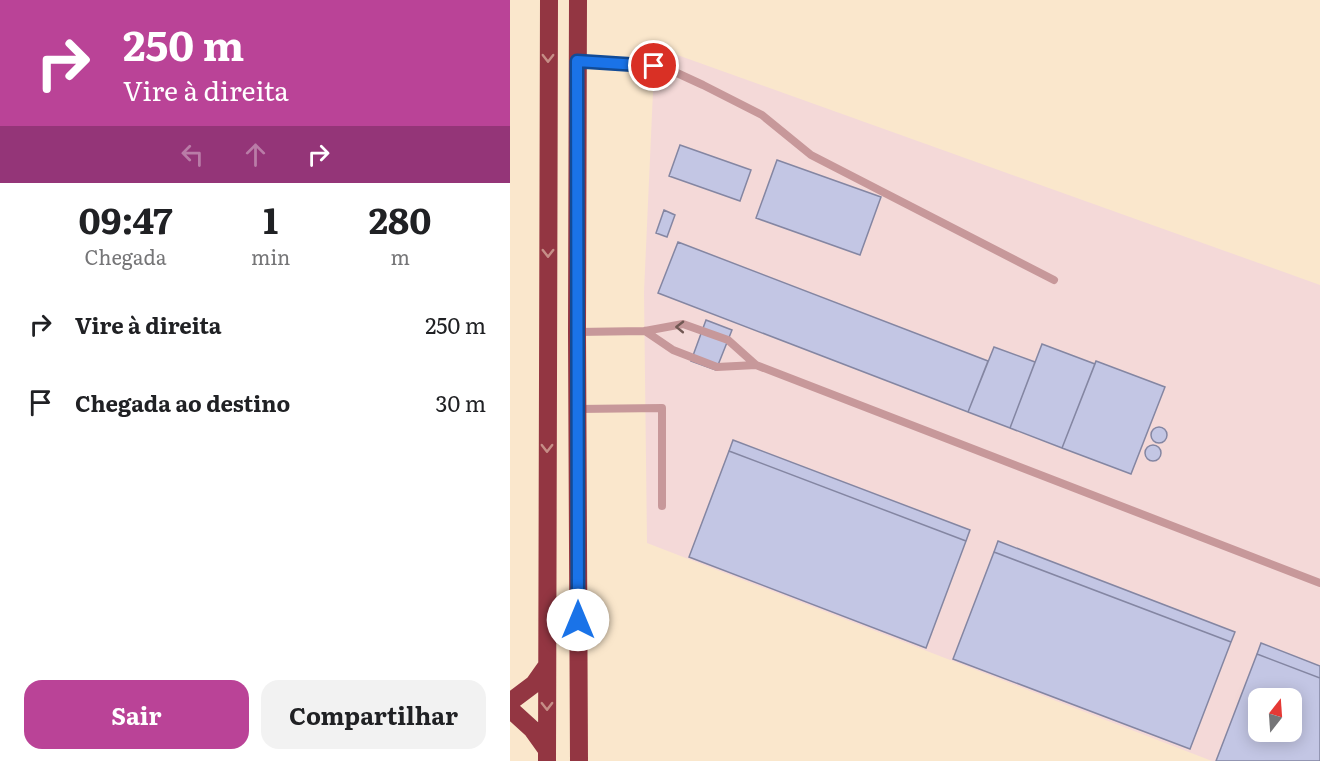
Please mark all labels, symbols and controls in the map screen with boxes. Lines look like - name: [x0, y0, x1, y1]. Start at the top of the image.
- text: 250 m: [123, 12, 244, 74]
- icon: right: [24, 24, 102, 102]
- pin: [628, 40, 679, 91]
- icon: arrive: [637, 49, 670, 82]
- one-way arrow: [542, 54, 554, 63]
- text: Vire à direita: [123, 69, 289, 109]
- icon: left: [176, 138, 209, 171]
- icon: ahead: [239, 138, 272, 171]
- icon: right: [302, 138, 335, 171]
- text: 09:47: [78, 192, 173, 245]
- text: 1: [263, 192, 278, 245]
- text: 280: [369, 192, 431, 245]
- text: Chegada: [85, 241, 166, 271]
- text: min: [251, 241, 290, 271]
- text: m: [390, 241, 410, 271]
- one-way arrow: [542, 249, 554, 258]
- icon: right: [24, 308, 57, 341]
- text: Vire à direita: [75, 308, 222, 341]
- text: 250 m: [425, 308, 486, 341]
- one-way arrow: [675, 321, 684, 333]
- icon: arrive: [24, 386, 57, 419]
- text: Chegada ao destino: [75, 386, 290, 419]
- text: 30 m: [436, 386, 486, 419]
- one-way arrow: [541, 444, 553, 453]
- position arrow: [546, 588, 610, 652]
- button: Sair: [24, 680, 249, 749]
- button: Compartilhar: [261, 680, 486, 749]
- north arrow: [1248, 688, 1302, 742]
- map controls: [1248, 688, 1302, 742]
- one-way arrow: [541, 702, 553, 711]

